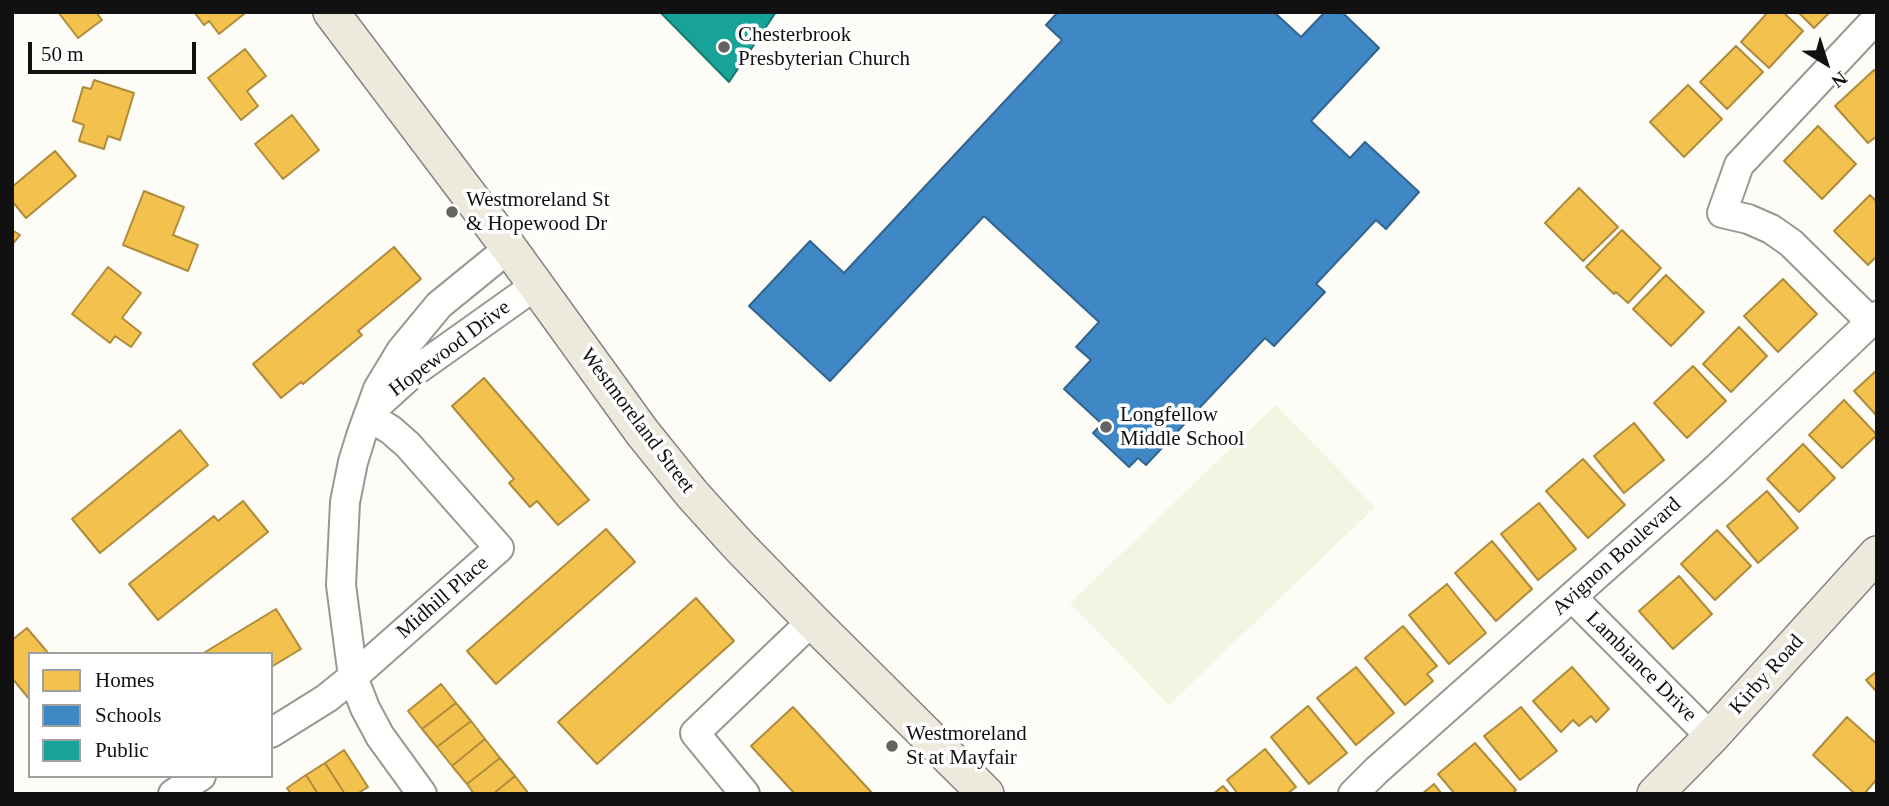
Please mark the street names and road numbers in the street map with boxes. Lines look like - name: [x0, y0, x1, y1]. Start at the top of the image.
- street label: Hopewood Drive: [384, 295, 516, 403]
- street label: Westmoreland Street: [574, 344, 700, 498]
- street label: Avignon Boulevard: [1547, 493, 1687, 621]
- street label: Midhill Place: [392, 551, 494, 645]
- street label: Lambiance Drive: [1580, 606, 1702, 728]
- street label: Kirby Road: [1725, 630, 1809, 720]

